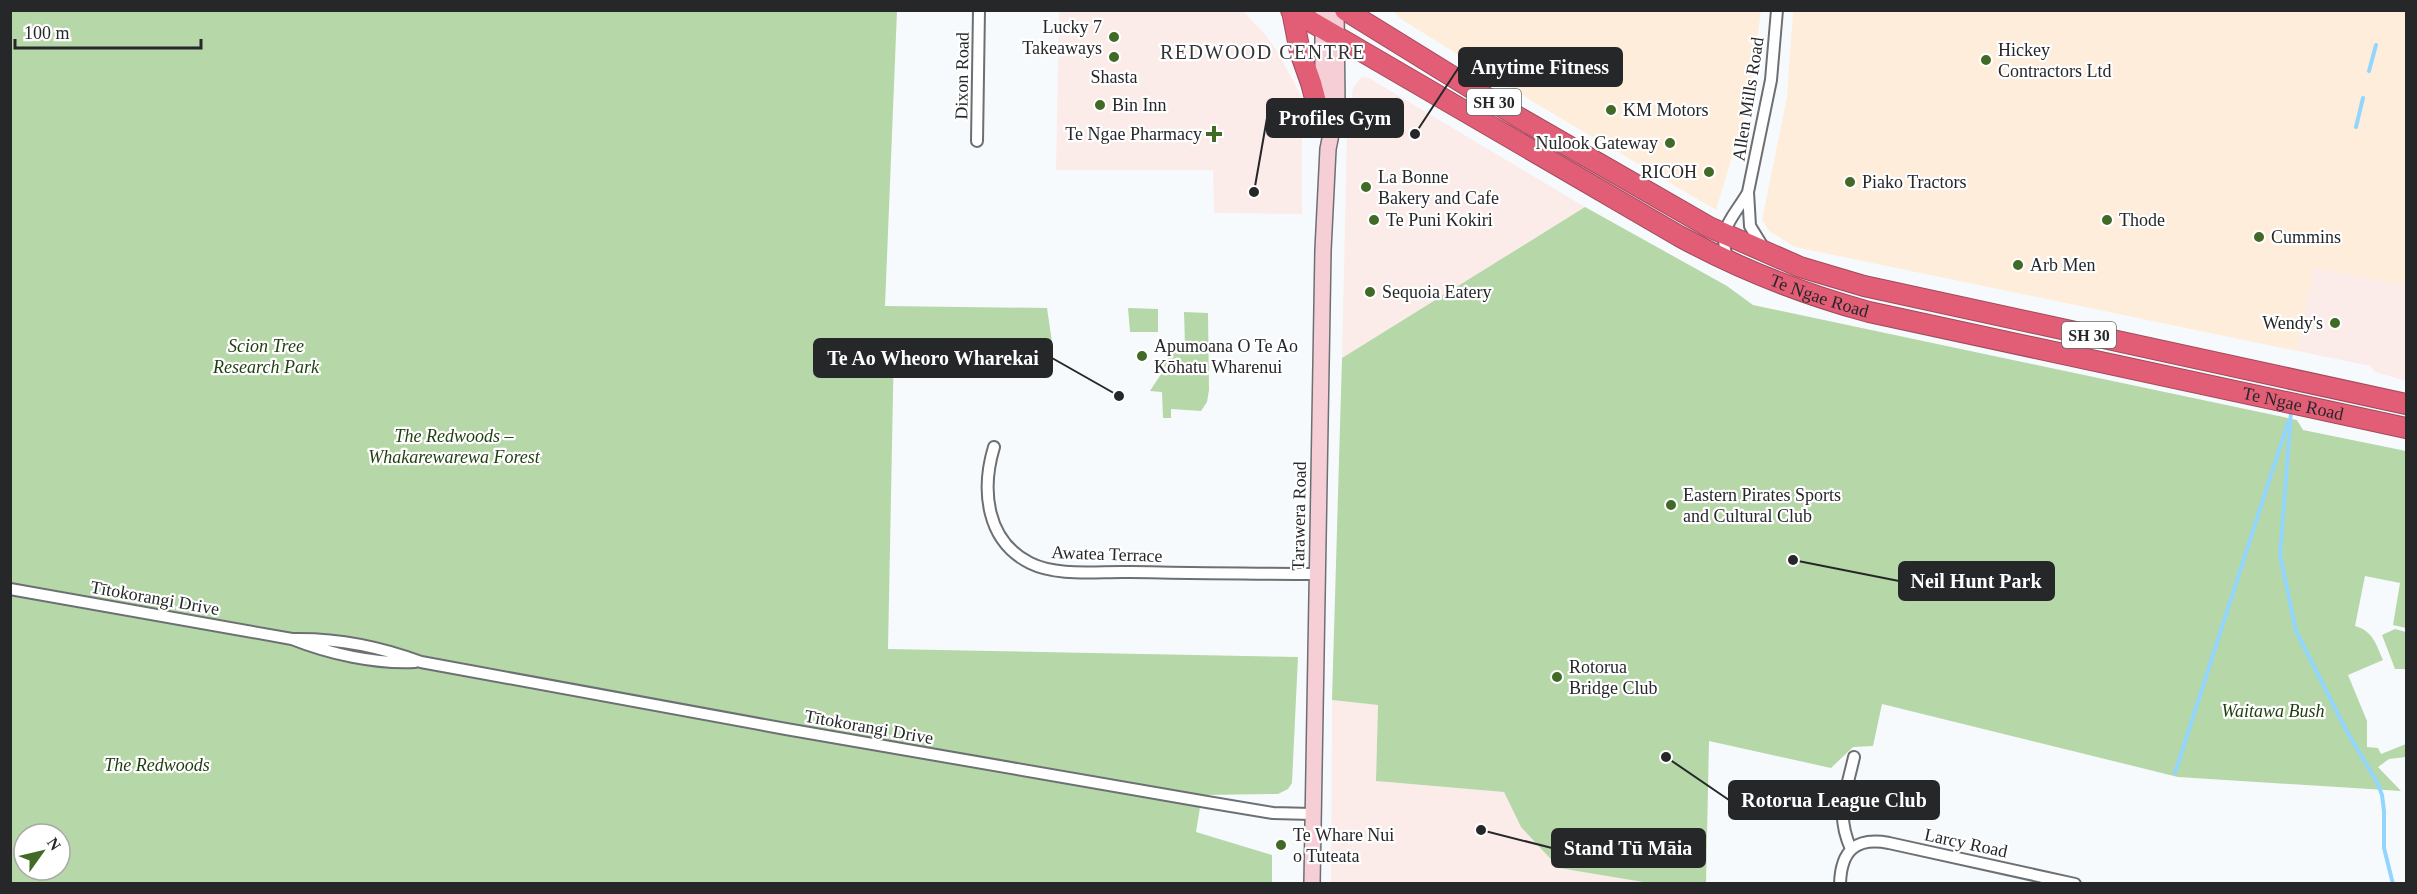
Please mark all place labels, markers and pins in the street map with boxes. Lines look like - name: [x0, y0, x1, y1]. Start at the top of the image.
- place label: Lucky 7 Takeaways: [1022, 17, 1102, 58]
- marker: Lucky 7 Takeaways: [1107, 30, 1121, 44]
- place label: Hickey Contractors Ltd: [1998, 40, 2111, 81]
- callout: Anytime Fitness: [1459, 48, 1622, 86]
- marker: Shasta: [1107, 50, 1121, 64]
- marker: Hickey Contractors Ltd: [1979, 53, 1993, 67]
- place label: Shasta: [1091, 67, 1138, 87]
- place label: Bin Inn: [1112, 95, 1167, 115]
- marker: Bin Inn: [1093, 98, 1107, 112]
- callout: Profiles Gym: [1267, 99, 1403, 137]
- place label: KM Motors: [1623, 100, 1709, 120]
- marker: KM Motors: [1604, 103, 1618, 117]
- place label: Te Ngae Pharmacy: [1065, 124, 1202, 144]
- marker: Te Ngae Pharmacy: [1207, 127, 1221, 141]
- place label: Nulook Gateway: [1536, 133, 1658, 153]
- marker: Nulook Gateway: [1663, 136, 1677, 150]
- place label: RICOH: [1641, 162, 1697, 182]
- marker: RICOH: [1702, 165, 1716, 179]
- place label: La Bonne Bakery and Cafe: [1378, 167, 1499, 208]
- place label: Piako Tractors: [1862, 172, 1967, 192]
- marker: Piako Tractors: [1843, 175, 1857, 189]
- marker: La Bonne Bakery and Cafe: [1359, 180, 1373, 194]
- place label: Te Puni Kokiri: [1386, 210, 1493, 230]
- place label: Thode: [2119, 210, 2165, 230]
- marker: Te Puni Kokiri: [1367, 213, 1381, 227]
- marker: Thode: [2100, 213, 2114, 227]
- place label: Cummins: [2271, 227, 2341, 247]
- marker: Cummins: [2252, 230, 2266, 244]
- place label: Arb Men: [2030, 255, 2096, 275]
- marker: Arb Men: [2011, 258, 2025, 272]
- place label: Sequoia Eatery: [1382, 282, 1491, 302]
- marker: Sequoia Eatery: [1363, 285, 1377, 299]
- place label: Wendy's: [2262, 313, 2323, 333]
- marker: Wendy's: [2328, 316, 2342, 330]
- place label: Apumoana O Te Ao Kōhatu Wharenui: [1154, 336, 1298, 377]
- callout: Te Ao Wheoro Wharekai: [814, 339, 1052, 377]
- marker: Apumoana O Te Ao Kōhatu Wharenui: [1135, 349, 1149, 363]
- place label: Eastern Pirates Sports and Cultural Club: [1683, 485, 1841, 526]
- marker: Eastern Pirates Sports and Cultural Club: [1664, 498, 1678, 512]
- callout: Neil Hunt Park: [1899, 562, 2054, 600]
- place label: Rotorua Bridge Club: [1569, 657, 1658, 698]
- marker: Rotorua Bridge Club: [1550, 670, 1564, 684]
- callout: Rotorua League Club: [1729, 781, 1939, 819]
- place label: Te Whare Nui o Tuteata: [1293, 825, 1394, 866]
- callout: Stand Tū Māia: [1552, 829, 1705, 867]
- marker: Te Whare Nui o Tuteata: [1274, 838, 1288, 852]

